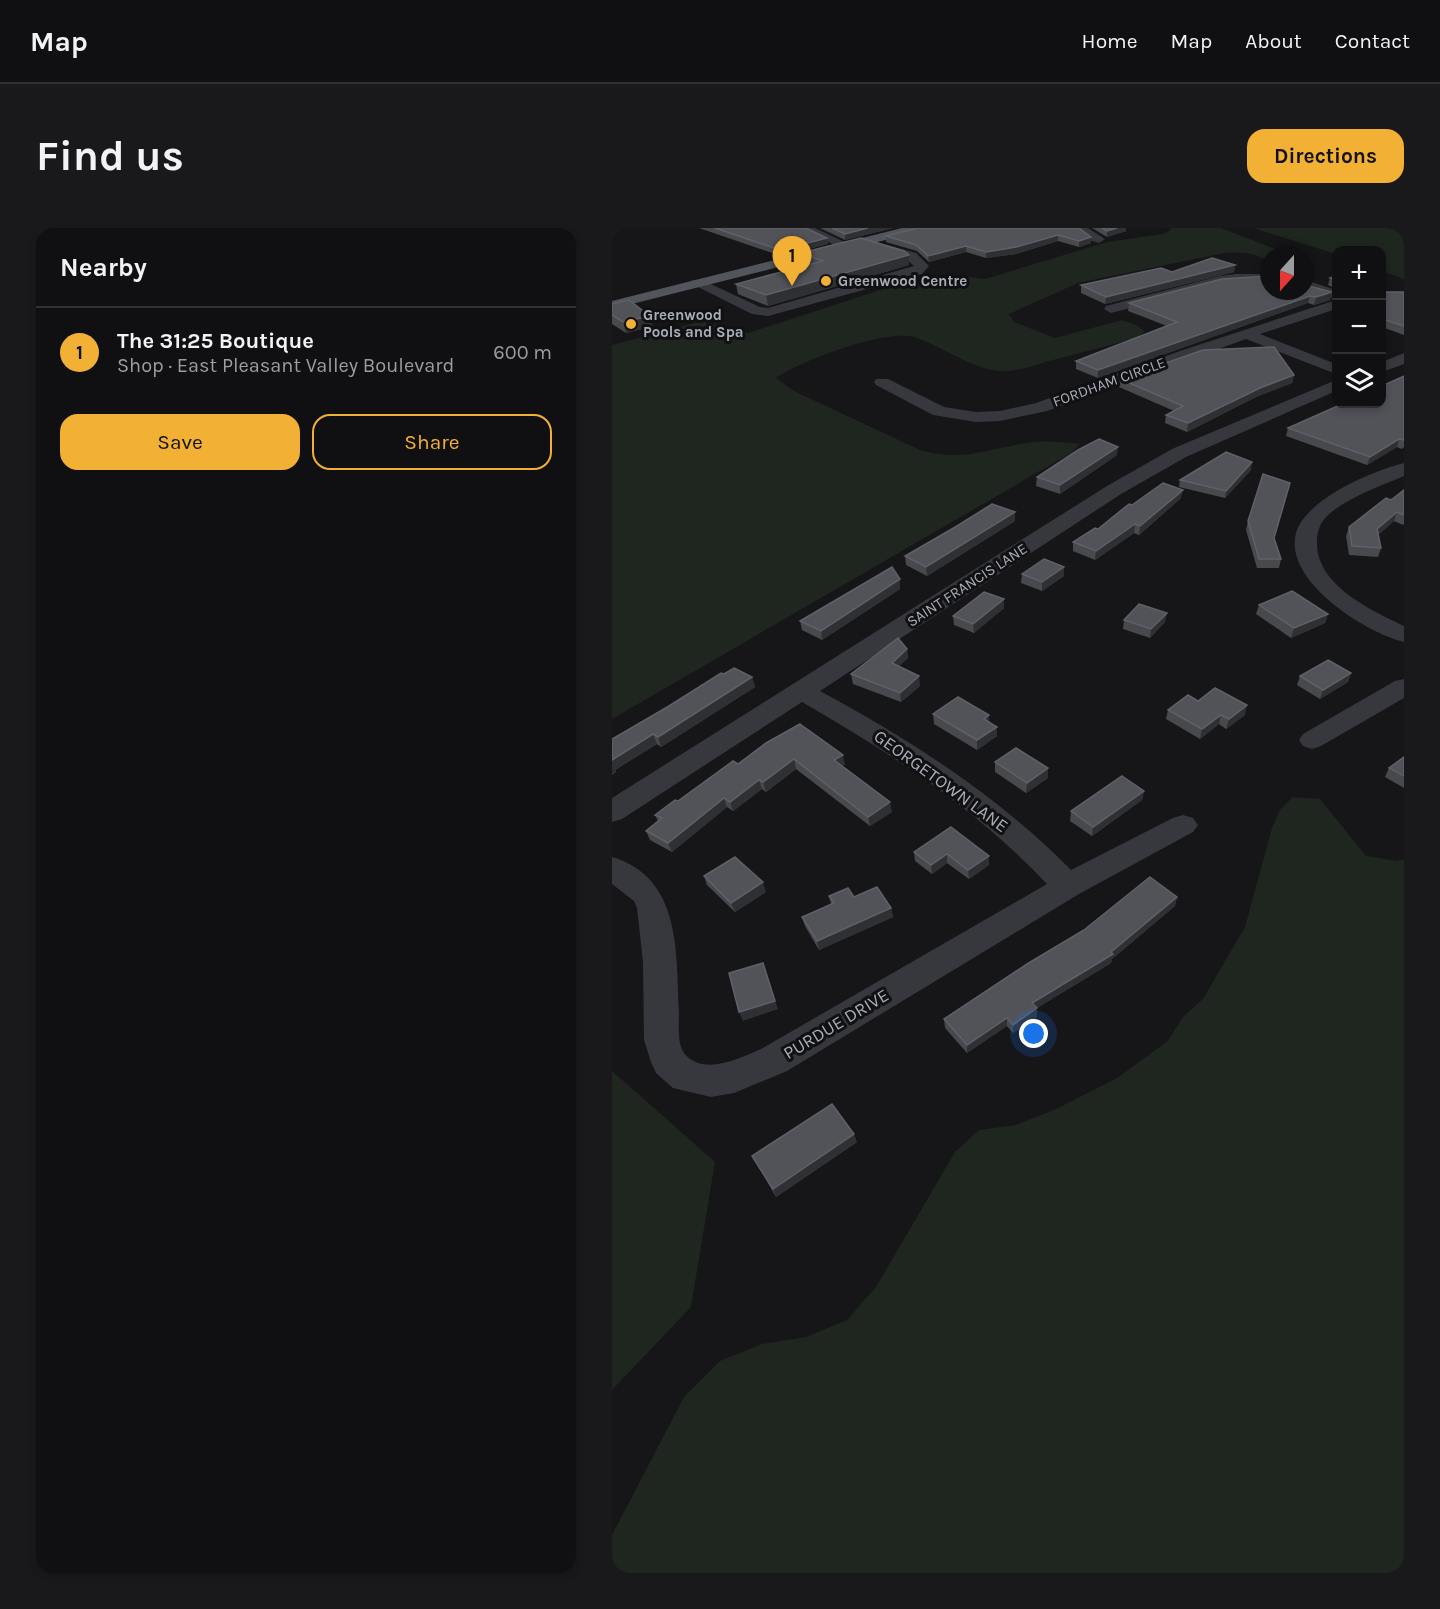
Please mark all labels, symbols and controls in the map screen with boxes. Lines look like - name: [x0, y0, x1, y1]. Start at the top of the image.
- text: Map: [30, 25, 88, 58]
- text: Home: [1082, 29, 1138, 53]
- text: Map: [1171, 29, 1212, 53]
- text: About: [1245, 29, 1302, 53]
- text: Contact: [1335, 29, 1410, 53]
- button: Directions: [1247, 129, 1404, 183]
- text: Find us: [36, 131, 184, 181]
- pin: 1: [772, 236, 812, 286]
- north arrow: [1260, 246, 1314, 300]
- map controls: [1332, 246, 1386, 408]
- button: +: [1332, 246, 1386, 300]
- text: Nearby: [60, 252, 147, 283]
- place label: Greenwood Centre: [838, 272, 967, 290]
- marker: Greenwood Centre: [819, 274, 833, 288]
- button: −: [1332, 300, 1386, 354]
- place label: Greenwood Pools and Spa: [643, 306, 744, 341]
- marker: Greenwood Pools and Spa: [624, 317, 638, 331]
- text: The 31:25 Boutique: [117, 328, 314, 354]
- text: 1: [76, 341, 83, 364]
- text: 600 m: [493, 341, 552, 364]
- street label: FORDHAM CIRCLE: [1050, 353, 1168, 411]
- text: Shop · East Pleasant Valley Boulevard: [117, 354, 454, 377]
- button: layers: [1332, 354, 1386, 408]
- button: Save: [60, 414, 300, 470]
- button: Share: [312, 414, 552, 470]
- street label: SAINT FRANCIS LANE: [904, 539, 1030, 631]
- street label: GEORGETOWN LANE: [870, 725, 1012, 837]
- street label: PURDUE DRIVE: [779, 984, 893, 1064]
- your location: [1019, 1019, 1048, 1048]

